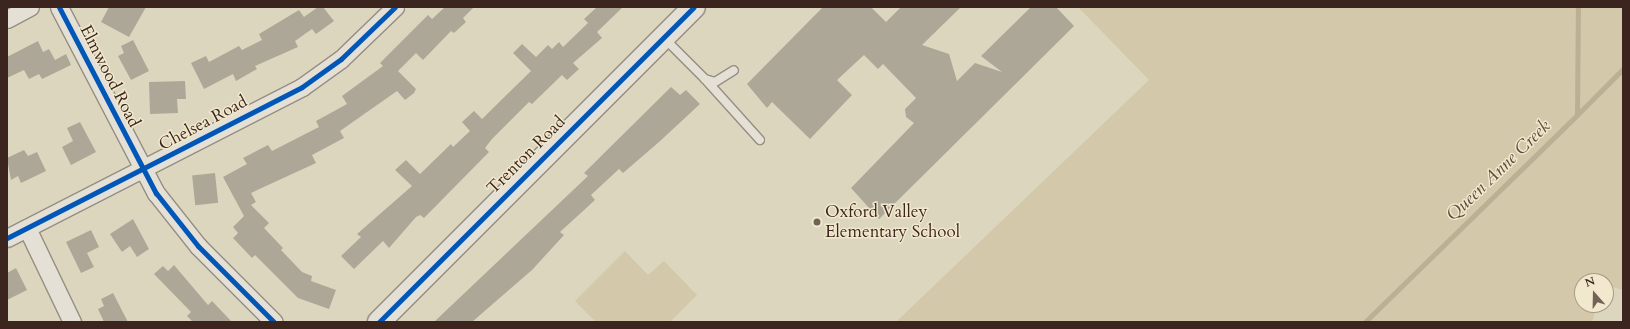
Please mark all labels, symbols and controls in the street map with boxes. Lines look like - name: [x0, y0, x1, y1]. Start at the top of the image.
- street label: Elmwood Road: [75, 21, 145, 131]
- street label: Chelsea Road: [155, 91, 251, 155]
- street label: Trenton Road: [483, 112, 569, 198]
- water label: Queen Anne Creek: [1442, 116, 1556, 226]
- place label: Oxford Valley Elementary School: [825, 202, 960, 242]
- marker: Oxford Valley Elementary School: [812, 217, 822, 227]
- north arrow: [1574, 273, 1614, 313]
- text: N: [1583, 274, 1597, 291]

